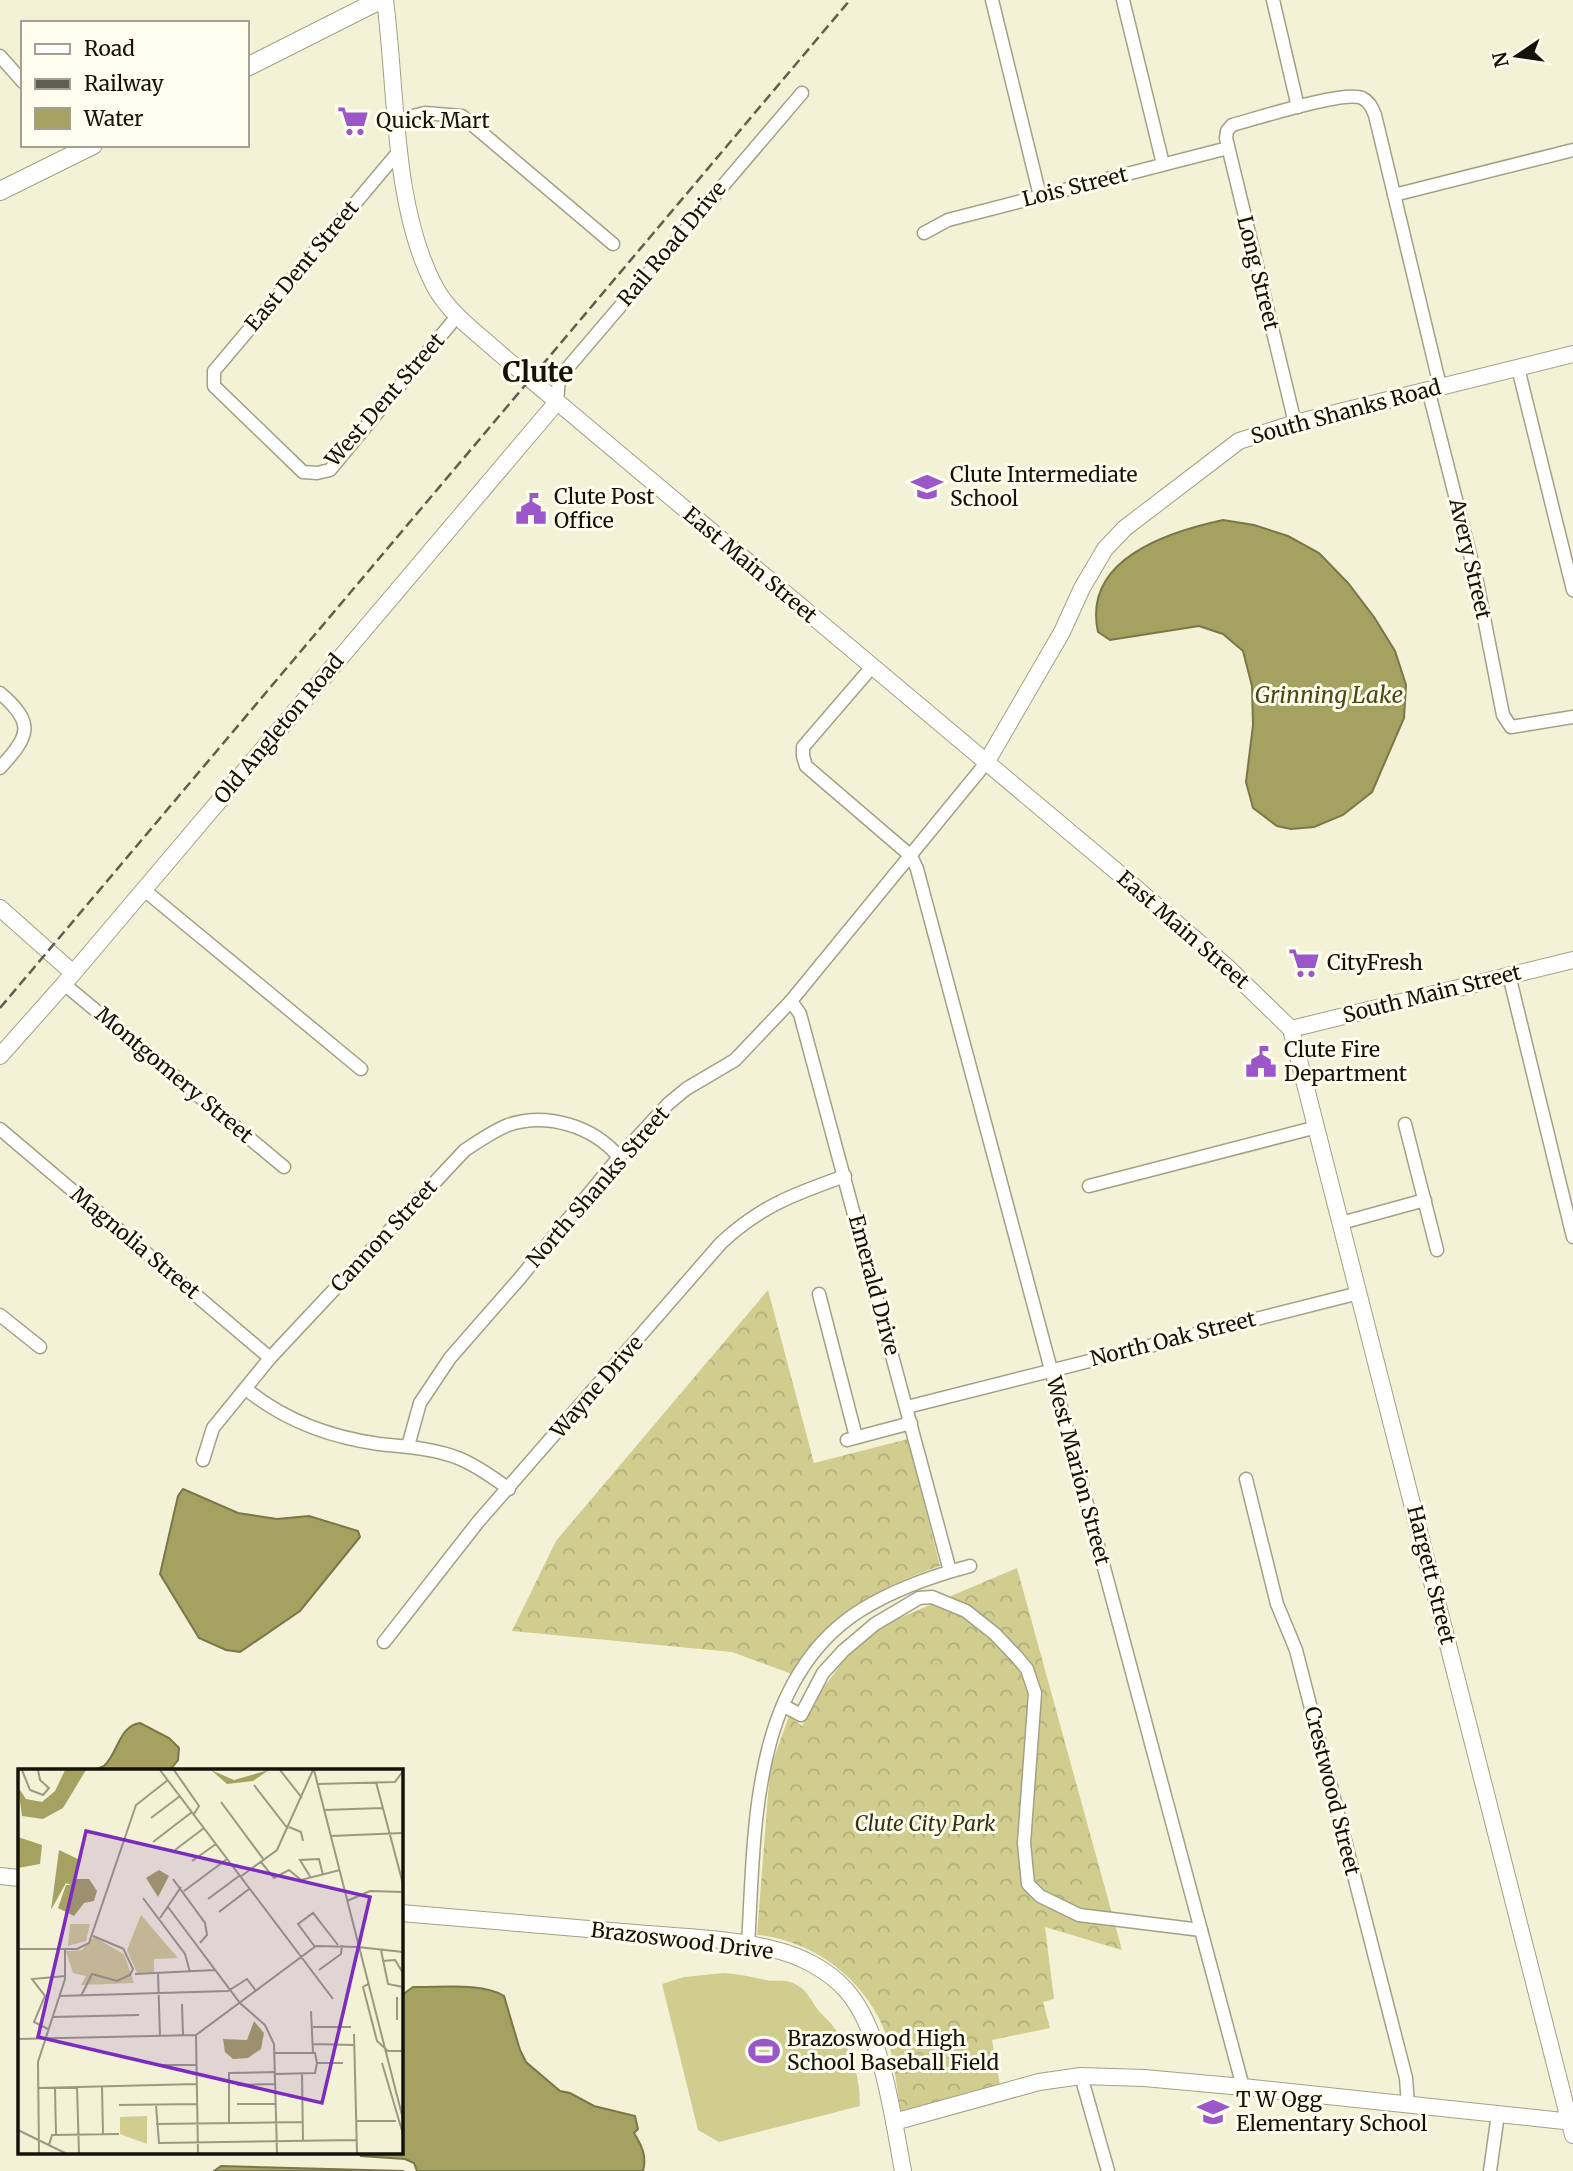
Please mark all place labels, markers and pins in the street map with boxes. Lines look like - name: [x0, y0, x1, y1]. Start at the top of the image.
- supermarket icon: Quick Mart: [336, 104, 370, 138]
- place label: Quick Mart: [376, 107, 490, 134]
- place label: Clute Intermediate School: [950, 461, 1137, 512]
- school or university icon: Clute Intermediate School: [910, 470, 944, 504]
- place label: Clute Post Office: [554, 483, 655, 534]
- public building icon: Clute Post Office: [514, 492, 548, 526]
- supermarket icon: CityFresh: [1287, 946, 1321, 980]
- place label: CityFresh: [1327, 949, 1423, 976]
- place label: Clute Fire Department: [1284, 1036, 1407, 1087]
- public building icon: Clute Fire Department: [1244, 1045, 1278, 1079]
- place label: Brazoswood High School Baseball Field: [787, 2025, 999, 2076]
- sports icon: Brazoswood High School Baseball Field: [747, 2034, 781, 2068]
- place label: T W Ogg Elementary School: [1236, 2086, 1428, 2137]
- school or university icon: T W Ogg Elementary School: [1196, 2095, 1230, 2129]

